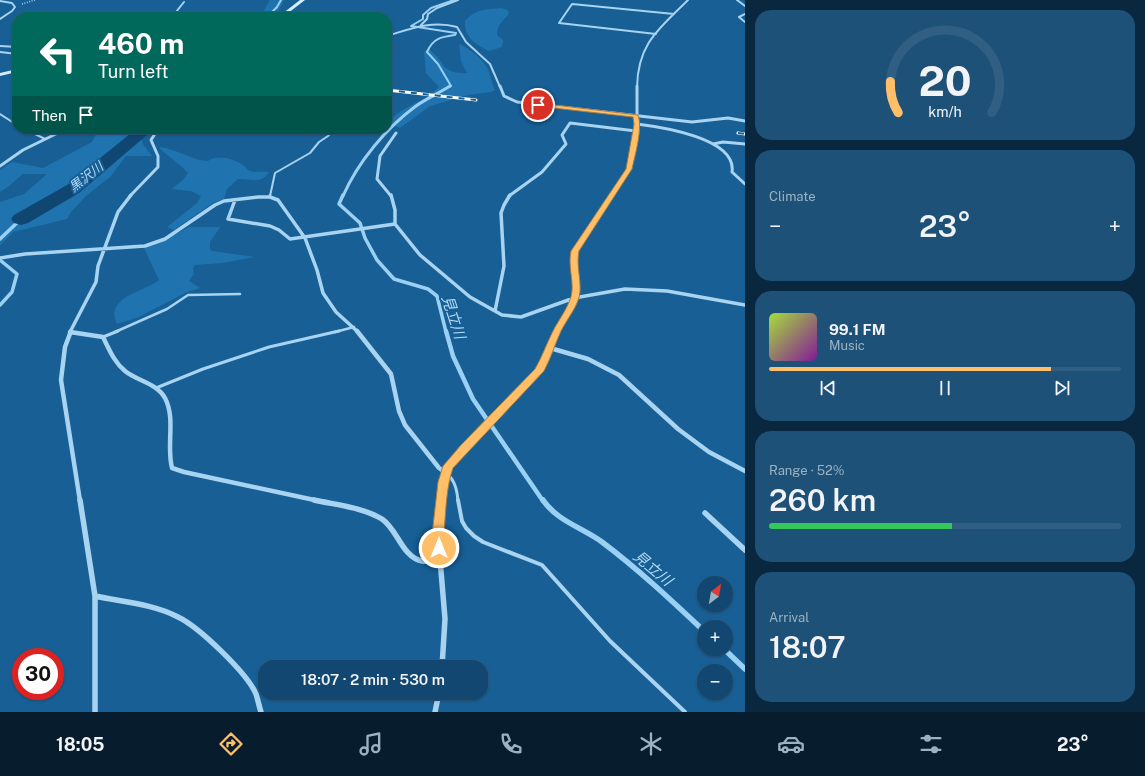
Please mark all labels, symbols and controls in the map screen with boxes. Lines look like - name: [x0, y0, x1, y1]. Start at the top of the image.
- text: 460 m: [98, 27, 184, 60]
- icon: left: [32, 28, 84, 80]
- text: 20: [918, 56, 972, 105]
- text: Turn left: [98, 61, 168, 82]
- pin: [521, 88, 555, 122]
- icon: arrive: [527, 94, 549, 116]
- text: km/h: [928, 103, 962, 120]
- icon: arrive: [75, 104, 97, 126]
- text: Then: [32, 107, 67, 124]
- water label: 黒沢川: [66, 158, 108, 195]
- text: Climate: [769, 189, 816, 204]
- text: 23°: [919, 208, 971, 244]
- text: −: [769, 213, 781, 239]
- text: +: [1109, 213, 1121, 239]
- water label: 見立川: [439, 293, 470, 343]
- text: 99.1 FM: [829, 321, 886, 338]
- text: Music: [829, 338, 865, 353]
- icon: previous: [817, 377, 839, 399]
- icon: pause: [934, 377, 956, 399]
- icon: next: [1051, 377, 1073, 399]
- text: Range · 52%: [769, 463, 845, 478]
- text: 260 km: [769, 482, 876, 518]
- position arrow: [418, 527, 460, 569]
- water label: 見立川: [630, 547, 677, 590]
- north arrow: [697, 576, 733, 612]
- map controls: [697, 576, 733, 700]
- text: Arrival: [769, 610, 809, 625]
- button: +: [697, 620, 733, 656]
- text: 18:07: [769, 629, 846, 665]
- speed limit sign: 30: [12, 648, 64, 700]
- button: −: [697, 664, 733, 700]
- text: 18:07 · 2 min · 530 m: [301, 671, 445, 688]
- icon: directions: [217, 730, 245, 758]
- icon: music: [357, 730, 385, 758]
- icon: phone: [497, 730, 525, 758]
- icon: climate: [637, 730, 665, 758]
- icon: car: [777, 730, 805, 758]
- icon: filters: [917, 730, 945, 758]
- text: 18:05: [56, 734, 104, 755]
- text: 23°: [1057, 734, 1089, 755]

